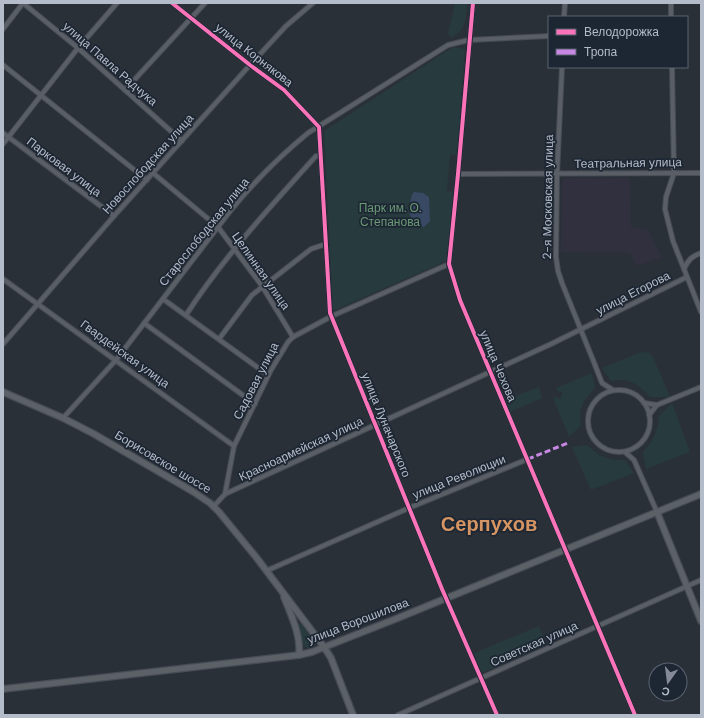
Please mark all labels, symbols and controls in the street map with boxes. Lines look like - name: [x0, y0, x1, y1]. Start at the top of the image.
- legend: [548, 16, 688, 68]
- street label: улица Павла Радчука: [59, 19, 161, 110]
- street label: улица Корнякова: [212, 20, 296, 91]
- text: Велодорожка: [584, 24, 659, 40]
- text: Тропа: [584, 44, 618, 60]
- street label: Новослободская улица: [99, 110, 197, 217]
- street label: Парковая улица: [23, 134, 105, 201]
- street label: 2-я Московская улица: [539, 134, 557, 260]
- street label: Театральная улица: [574, 154, 682, 172]
- street label: Старослободская улица: [155, 174, 253, 289]
- park label: Парк им. О. Степанова: [359, 200, 421, 230]
- street label: Целинная улица: [228, 229, 294, 313]
- street label: улица Егорова: [593, 267, 673, 319]
- street label: Гвардейская улица: [77, 316, 173, 392]
- street label: улица Чехова: [476, 328, 520, 404]
- street label: Садовая улица: [230, 339, 283, 422]
- street label: улица Луначарского: [358, 370, 414, 480]
- street label: Красноармейская улица: [236, 413, 366, 485]
- street label: Борисовское шоссе: [112, 427, 214, 497]
- street label: улица Революции: [410, 451, 508, 503]
- district label: Серпухов: [441, 511, 537, 537]
- street label: улица Ворошилова: [305, 594, 411, 648]
- street label: Советская улица: [488, 617, 581, 670]
- north arrow: [648, 662, 688, 702]
- text: С: [660, 684, 671, 699]

